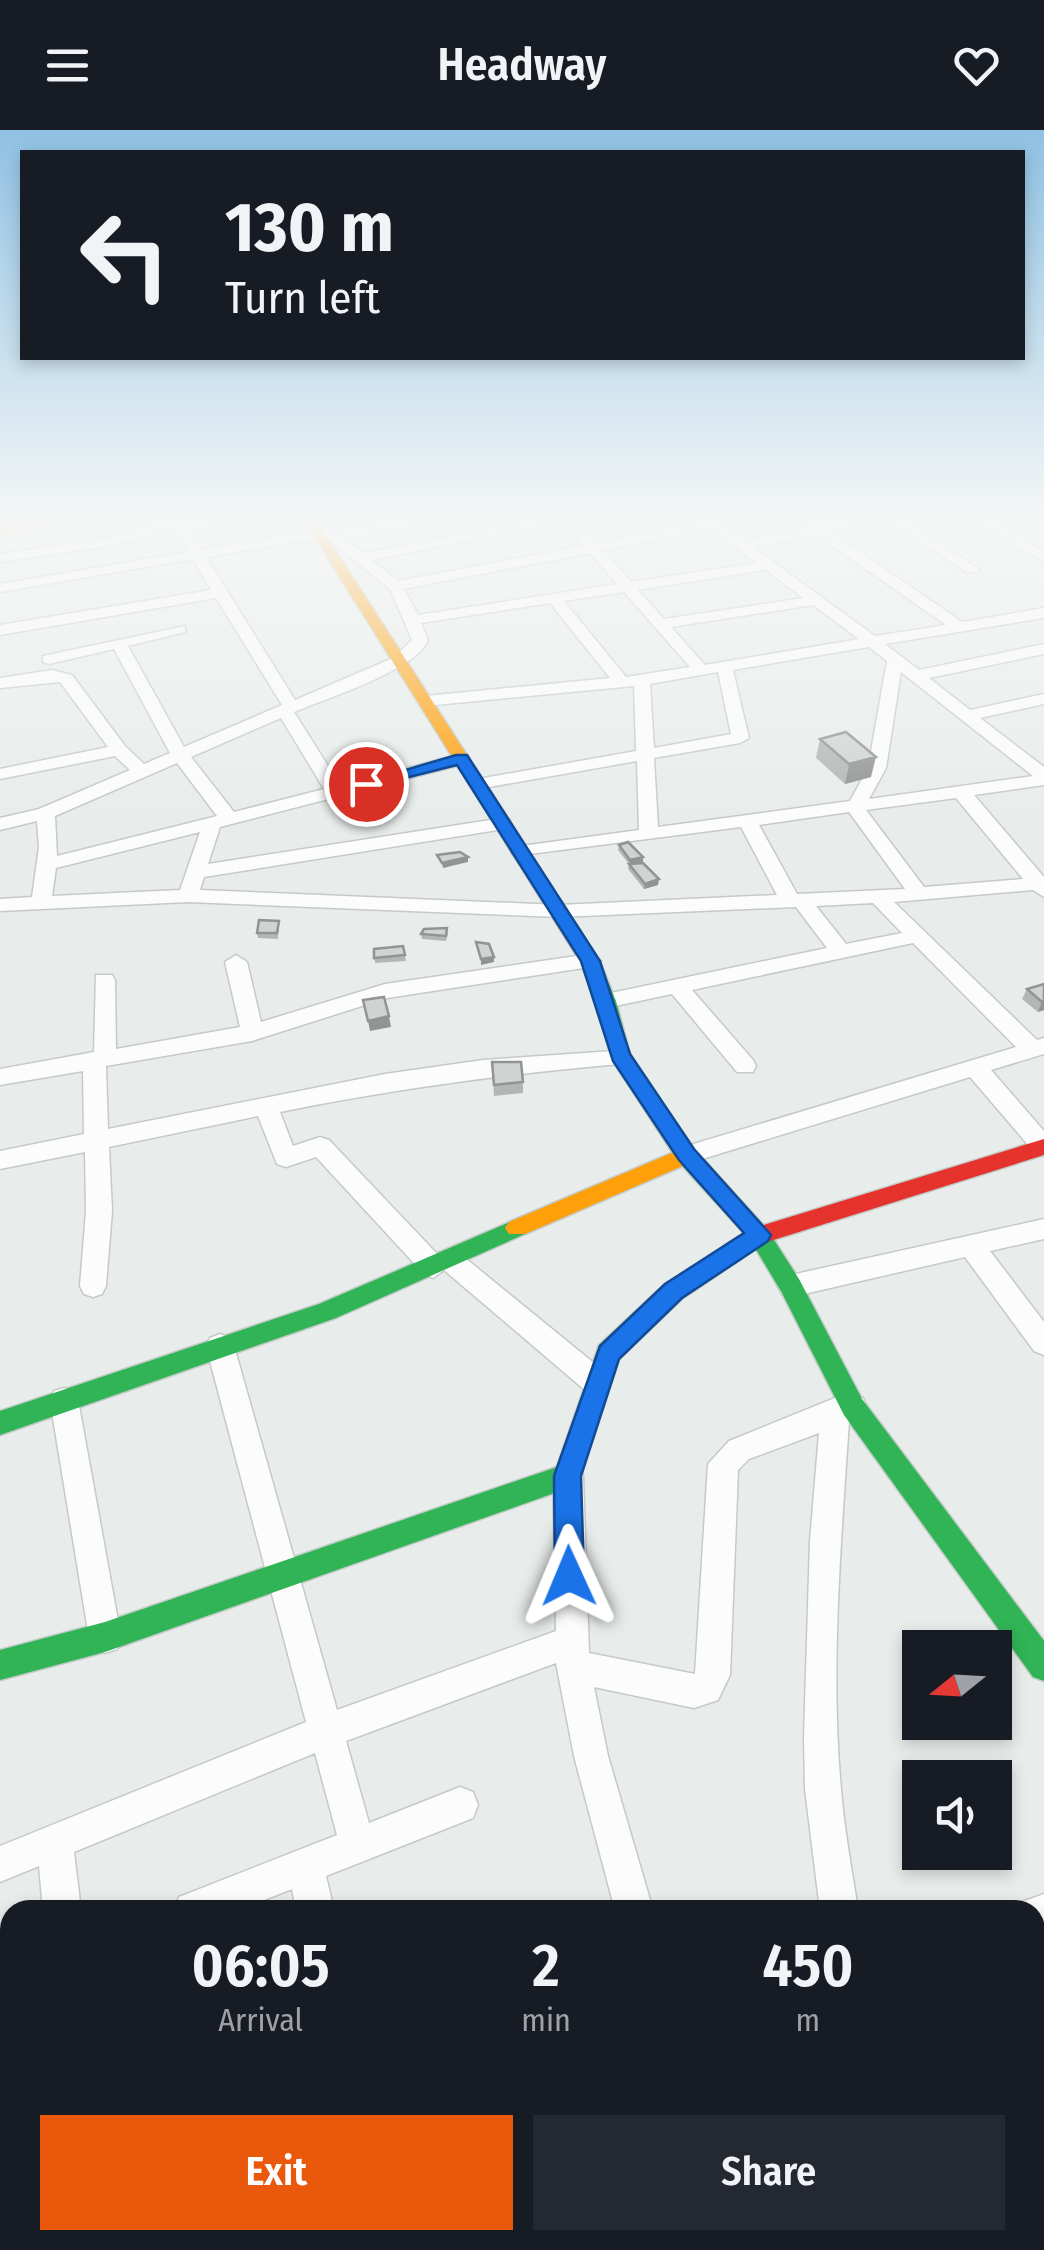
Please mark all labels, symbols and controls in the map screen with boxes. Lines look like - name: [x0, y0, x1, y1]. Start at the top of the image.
- icon: menu: [40, 38, 95, 93]
- text: Headway: [438, 38, 606, 92]
- icon: heart: [949, 38, 1004, 93]
- text: 130 m: [225, 186, 394, 270]
- icon: left: [60, 190, 190, 320]
- text: Turn left: [225, 271, 380, 325]
- pin: [324, 742, 409, 827]
- icon: arrive: [339, 757, 394, 812]
- position arrow: [517, 1524, 621, 1628]
- north arrow: [902, 1630, 1012, 1740]
- map controls: [902, 1630, 1012, 1870]
- button: sound: [902, 1760, 1012, 1870]
- text: 06:05: [192, 1930, 330, 2002]
- text: 2: [532, 1930, 560, 2002]
- text: 450: [762, 1930, 853, 2002]
- text: Arrival: [218, 2001, 303, 2039]
- text: min: [521, 2001, 571, 2039]
- text: m: [796, 2001, 820, 2039]
- button: Exit: [40, 2115, 513, 2230]
- button: Share: [533, 2115, 1005, 2230]

